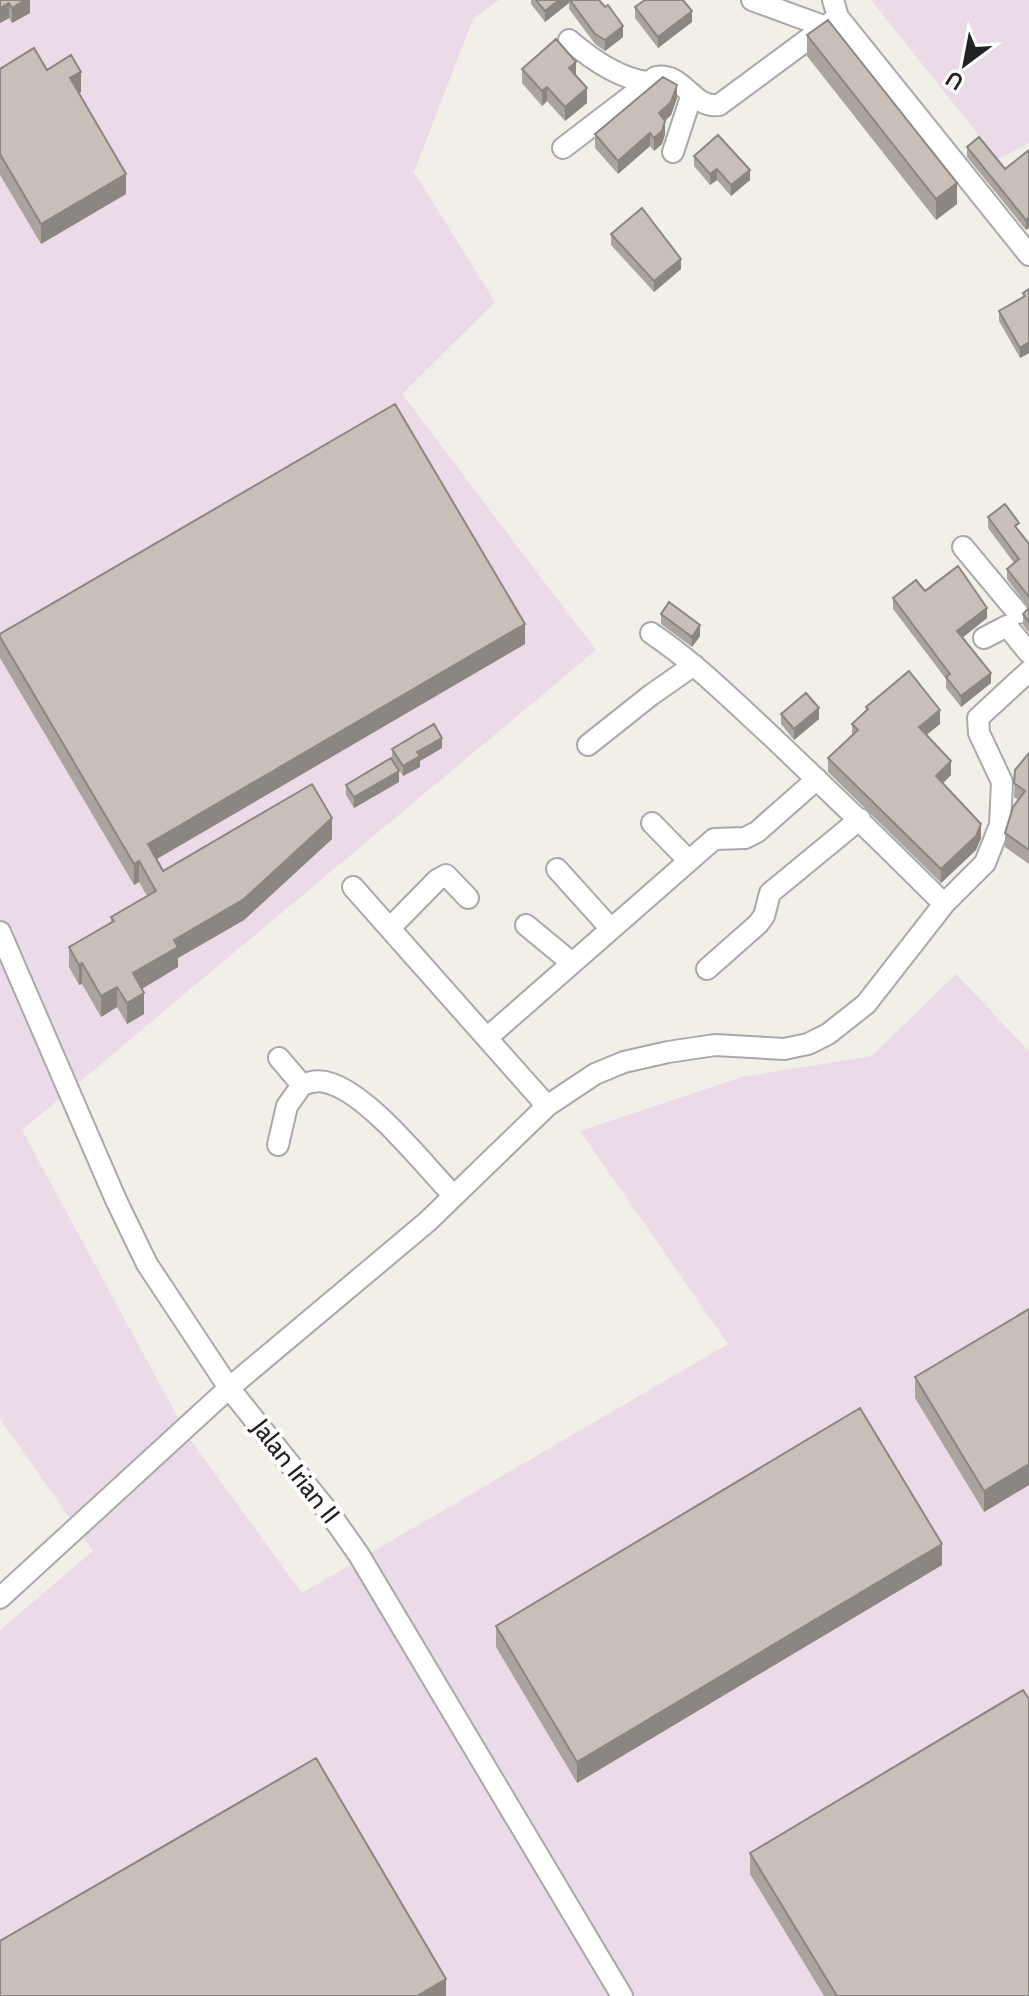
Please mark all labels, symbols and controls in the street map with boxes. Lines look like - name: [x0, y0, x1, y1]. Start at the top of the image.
- north arrow: [925, 24, 1005, 104]
- text: U: [941, 65, 969, 96]
- street label: Jalan Irian II: [245, 1411, 347, 1530]

